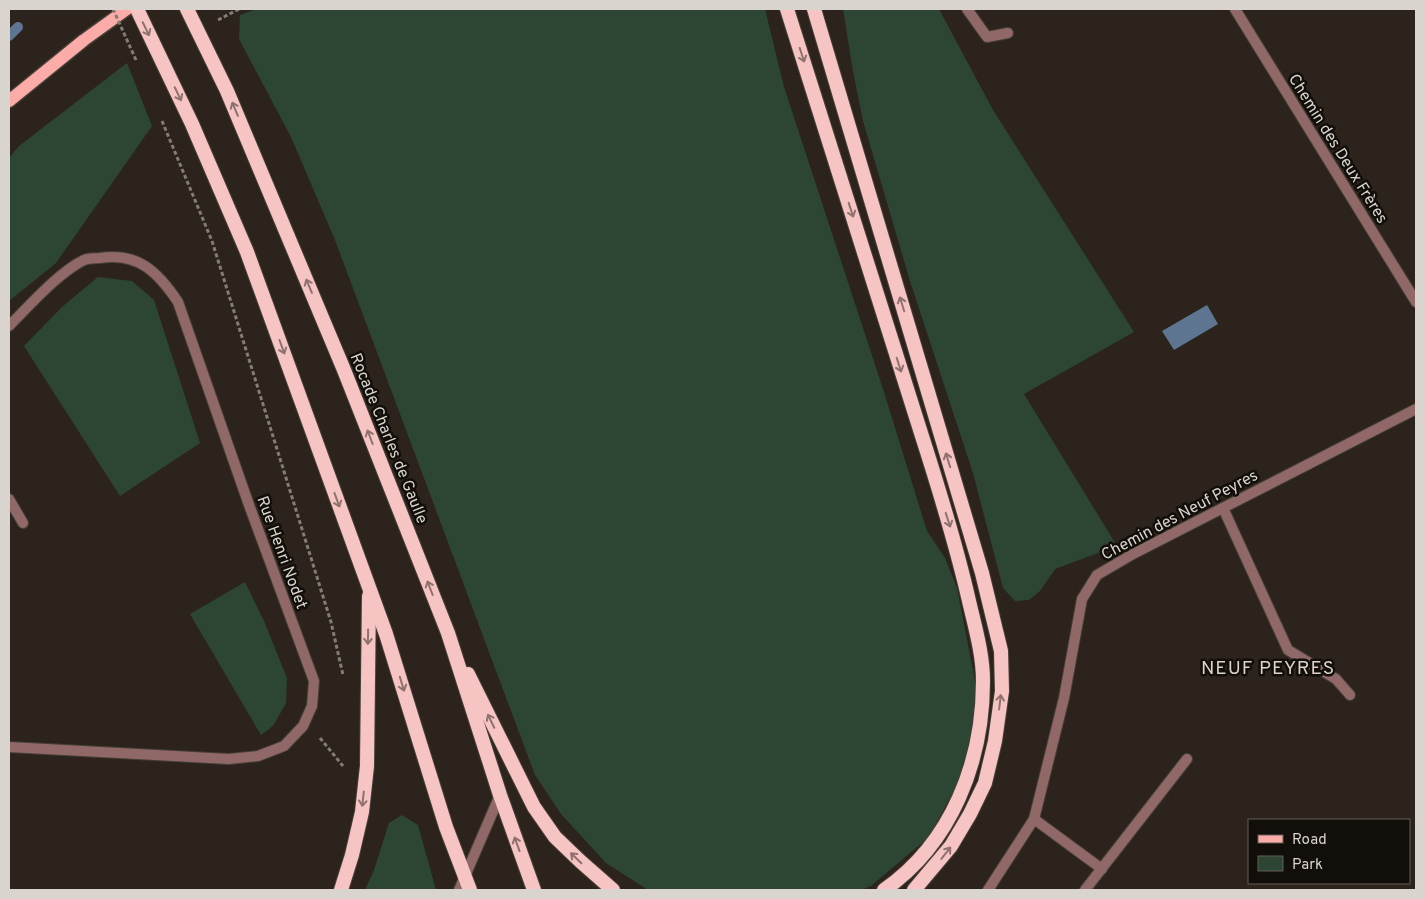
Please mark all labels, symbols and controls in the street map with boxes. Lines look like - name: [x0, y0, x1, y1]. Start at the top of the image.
- one-way arrow: [142, 21, 152, 36]
- one-way arrow: [797, 47, 807, 63]
- street label: Chemin des Deux Frères: [1283, 71, 1391, 227]
- one-way arrow: [174, 86, 183, 101]
- one-way arrow: [230, 102, 239, 117]
- one-way arrow: [846, 202, 856, 218]
- one-way arrow: [304, 279, 314, 294]
- one-way arrow: [897, 296, 907, 312]
- one-way arrow: [278, 339, 287, 355]
- street label: Rocade Charles de Gaulle: [345, 351, 432, 527]
- one-way arrow: [895, 357, 905, 373]
- one-way arrow: [365, 429, 374, 444]
- one-way arrow: [943, 452, 953, 468]
- street label: Chemin des Neuf Peyres: [1098, 466, 1262, 566]
- one-way arrow: [333, 492, 342, 508]
- street label: Rue Henri Nodet: [251, 493, 311, 612]
- one-way arrow: [944, 512, 954, 528]
- one-way arrow: [425, 581, 434, 596]
- one-way arrow: [363, 628, 373, 644]
- district label: NEUF PEYRES: [1201, 657, 1335, 681]
- one-way arrow: [397, 675, 407, 691]
- one-way arrow: [995, 695, 1005, 711]
- one-way arrow: [486, 714, 495, 729]
- one-way arrow: [358, 791, 368, 807]
- legend: [1248, 819, 1410, 884]
- text: Road: [1292, 831, 1327, 850]
- one-way arrow: [512, 837, 522, 853]
- one-way arrow: [940, 847, 951, 860]
- one-way arrow: [570, 852, 583, 864]
- text: Park: [1292, 856, 1323, 875]

